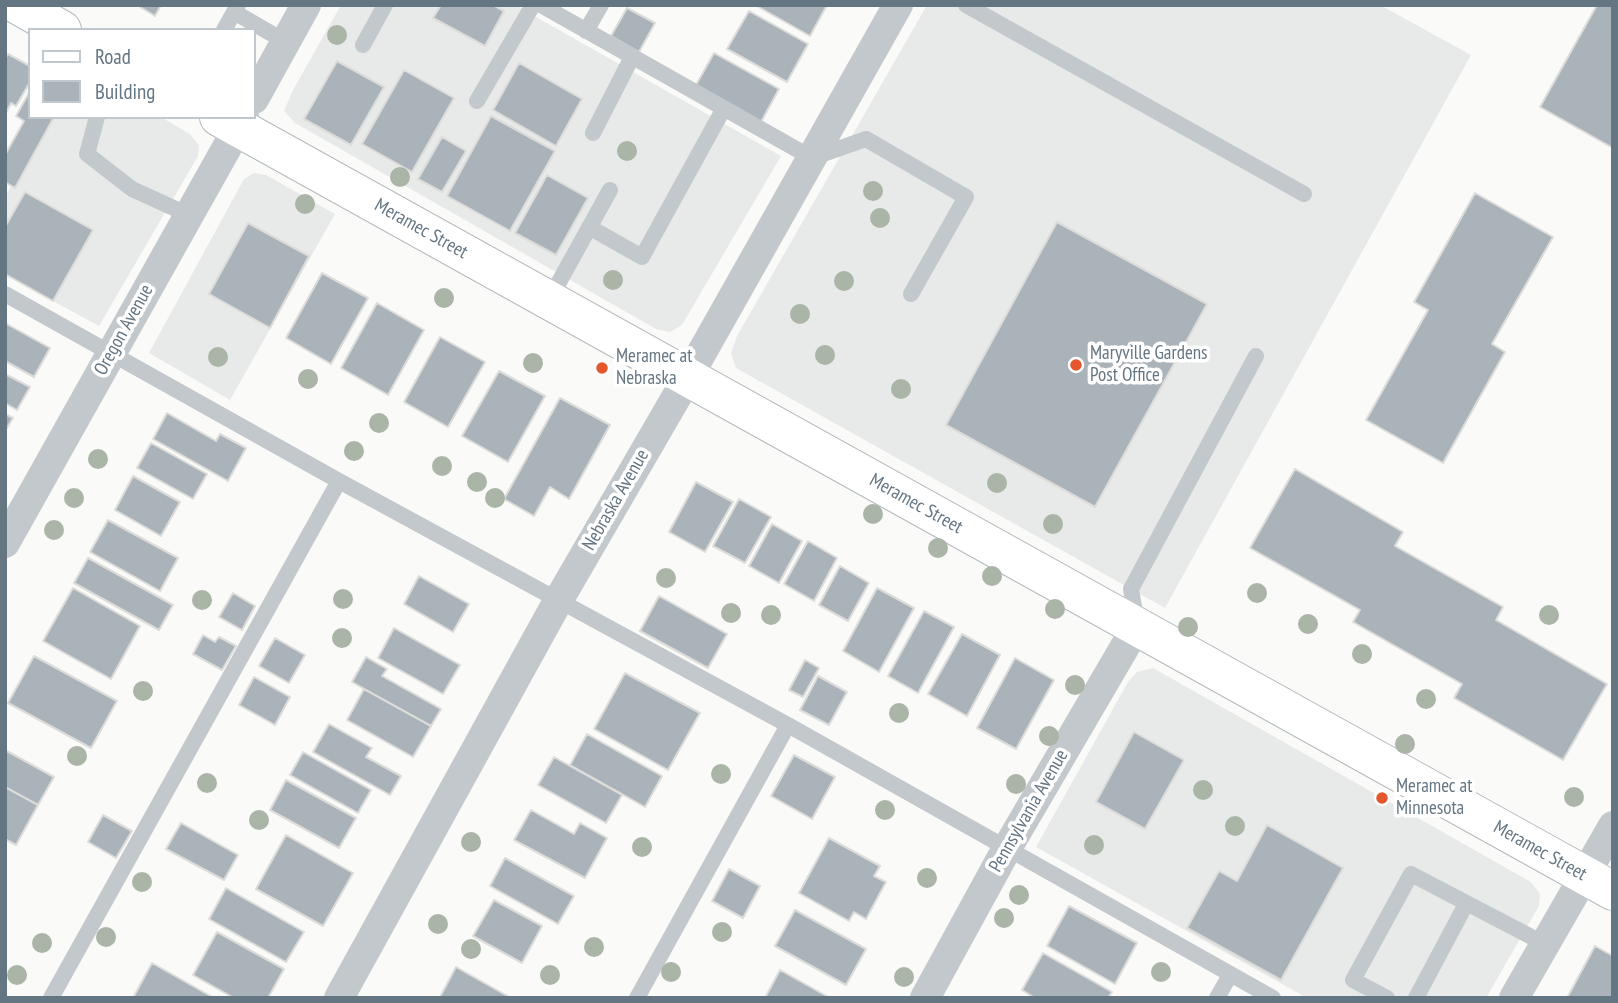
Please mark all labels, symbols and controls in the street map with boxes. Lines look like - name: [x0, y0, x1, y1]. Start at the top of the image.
- legend: [28, 28, 256, 119]
- text: Road: [95, 43, 131, 70]
- text: Building: [95, 78, 155, 105]
- street label: Meramec Street: [370, 194, 472, 264]
- street label: Oregon Avenue: [90, 281, 158, 379]
- place label: Maryville Gardens Post Office: [1090, 343, 1207, 387]
- place label: Meramec at Nebraska: [616, 346, 692, 390]
- marker: Maryville Gardens Post Office: [1068, 357, 1084, 373]
- marker: Meramec at Nebraska: [594, 360, 610, 376]
- street label: Nebraska Avenue: [578, 446, 654, 554]
- street label: Meramec Street: [865, 469, 967, 539]
- street label: Pennsylvania Avenue: [985, 746, 1073, 876]
- place label: Meramec at Minnesota: [1396, 776, 1472, 820]
- marker: Meramec at Minnesota: [1374, 790, 1390, 806]
- street label: Meramec Street: [1489, 816, 1591, 886]

